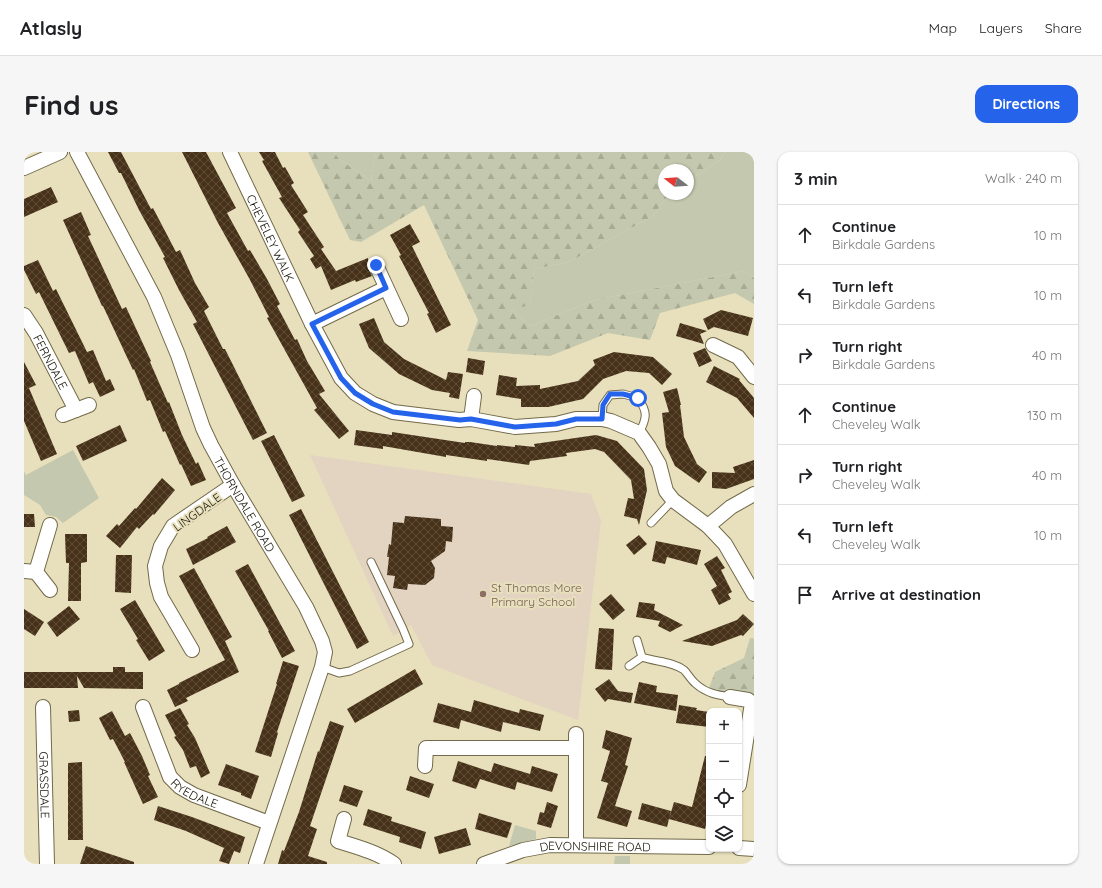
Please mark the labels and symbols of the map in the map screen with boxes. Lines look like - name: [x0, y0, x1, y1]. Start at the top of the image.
- north arrow: [658, 164, 694, 200]
- street label: CHEVELEY WALK: [244, 192, 298, 284]
- route end: [367, 256, 385, 274]
- street label: FERNDALE: [30, 332, 71, 392]
- route start: [629, 389, 647, 407]
- street label: THORNDALE ROAD: [211, 454, 279, 555]
- street label: LINGDALE: [170, 489, 224, 535]
- place label: St Thomas More Primary School: [491, 580, 582, 609]
- marker: St Thomas More Primary School: [478, 589, 488, 599]
- street label: GRASSDALE: [37, 751, 53, 819]
- street label: RYEDALE: [168, 775, 220, 811]
- street label: DEVONSHIRE ROAD: [538, 837, 651, 854]

